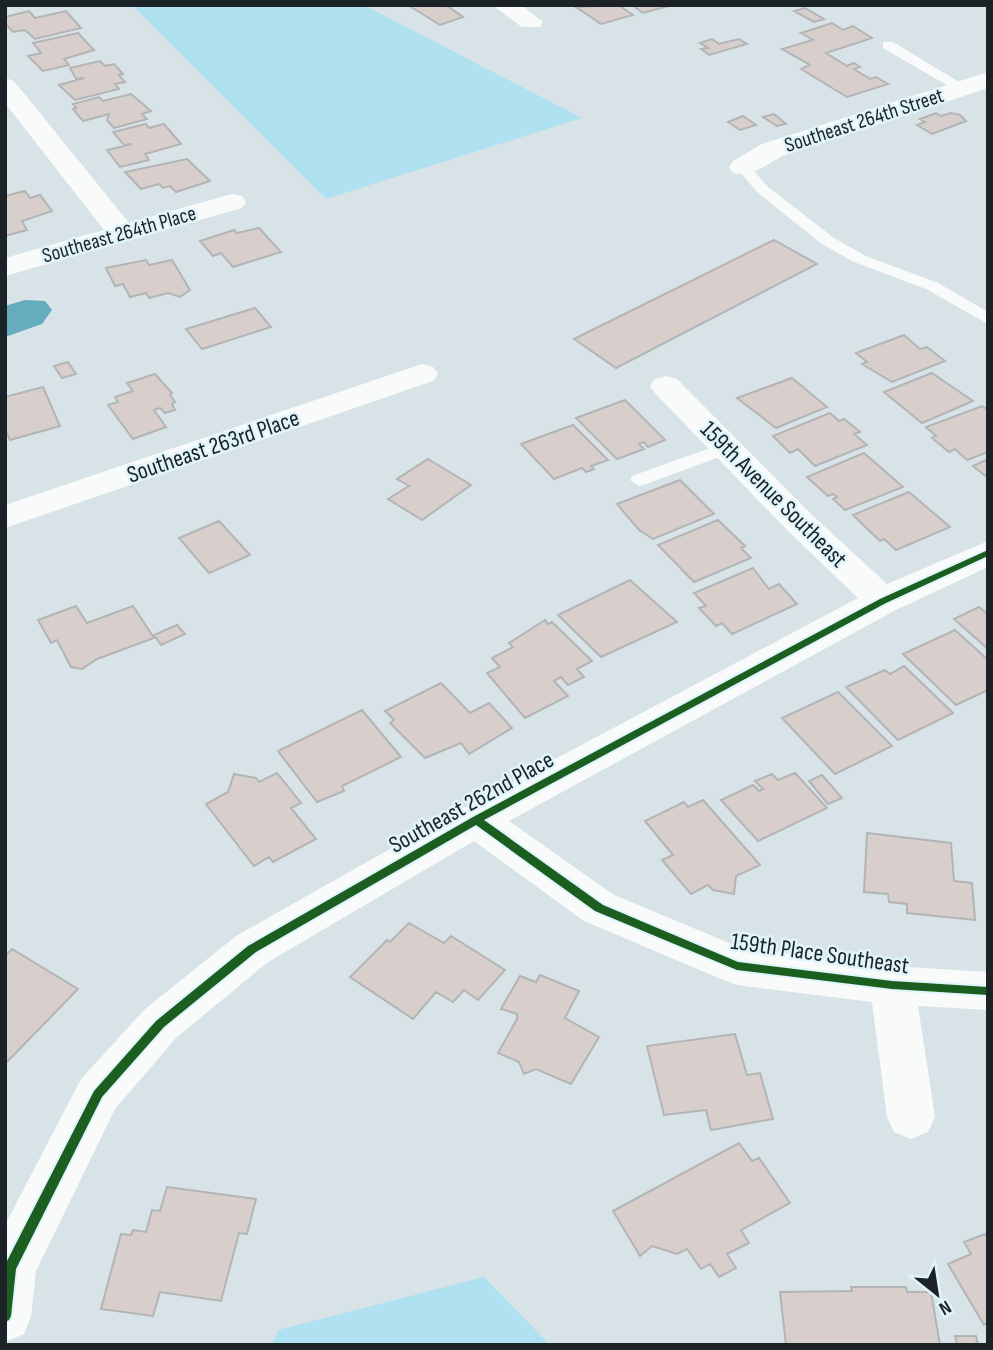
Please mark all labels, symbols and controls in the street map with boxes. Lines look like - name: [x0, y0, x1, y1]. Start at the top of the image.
- street label: Southeast 264th Street: [781, 83, 947, 158]
- street label: Southeast 264th Place: [39, 201, 199, 268]
- street label: Southeast 263rd Place: [123, 403, 303, 490]
- street label: 159th Avenue Southeast: [694, 415, 853, 574]
- street label: Southeast 262nd Place: [384, 745, 559, 860]
- street label: 159th Place Southeast: [729, 927, 911, 980]
- north arrow: [902, 1259, 972, 1329]
- text: N: [935, 1295, 955, 1320]

